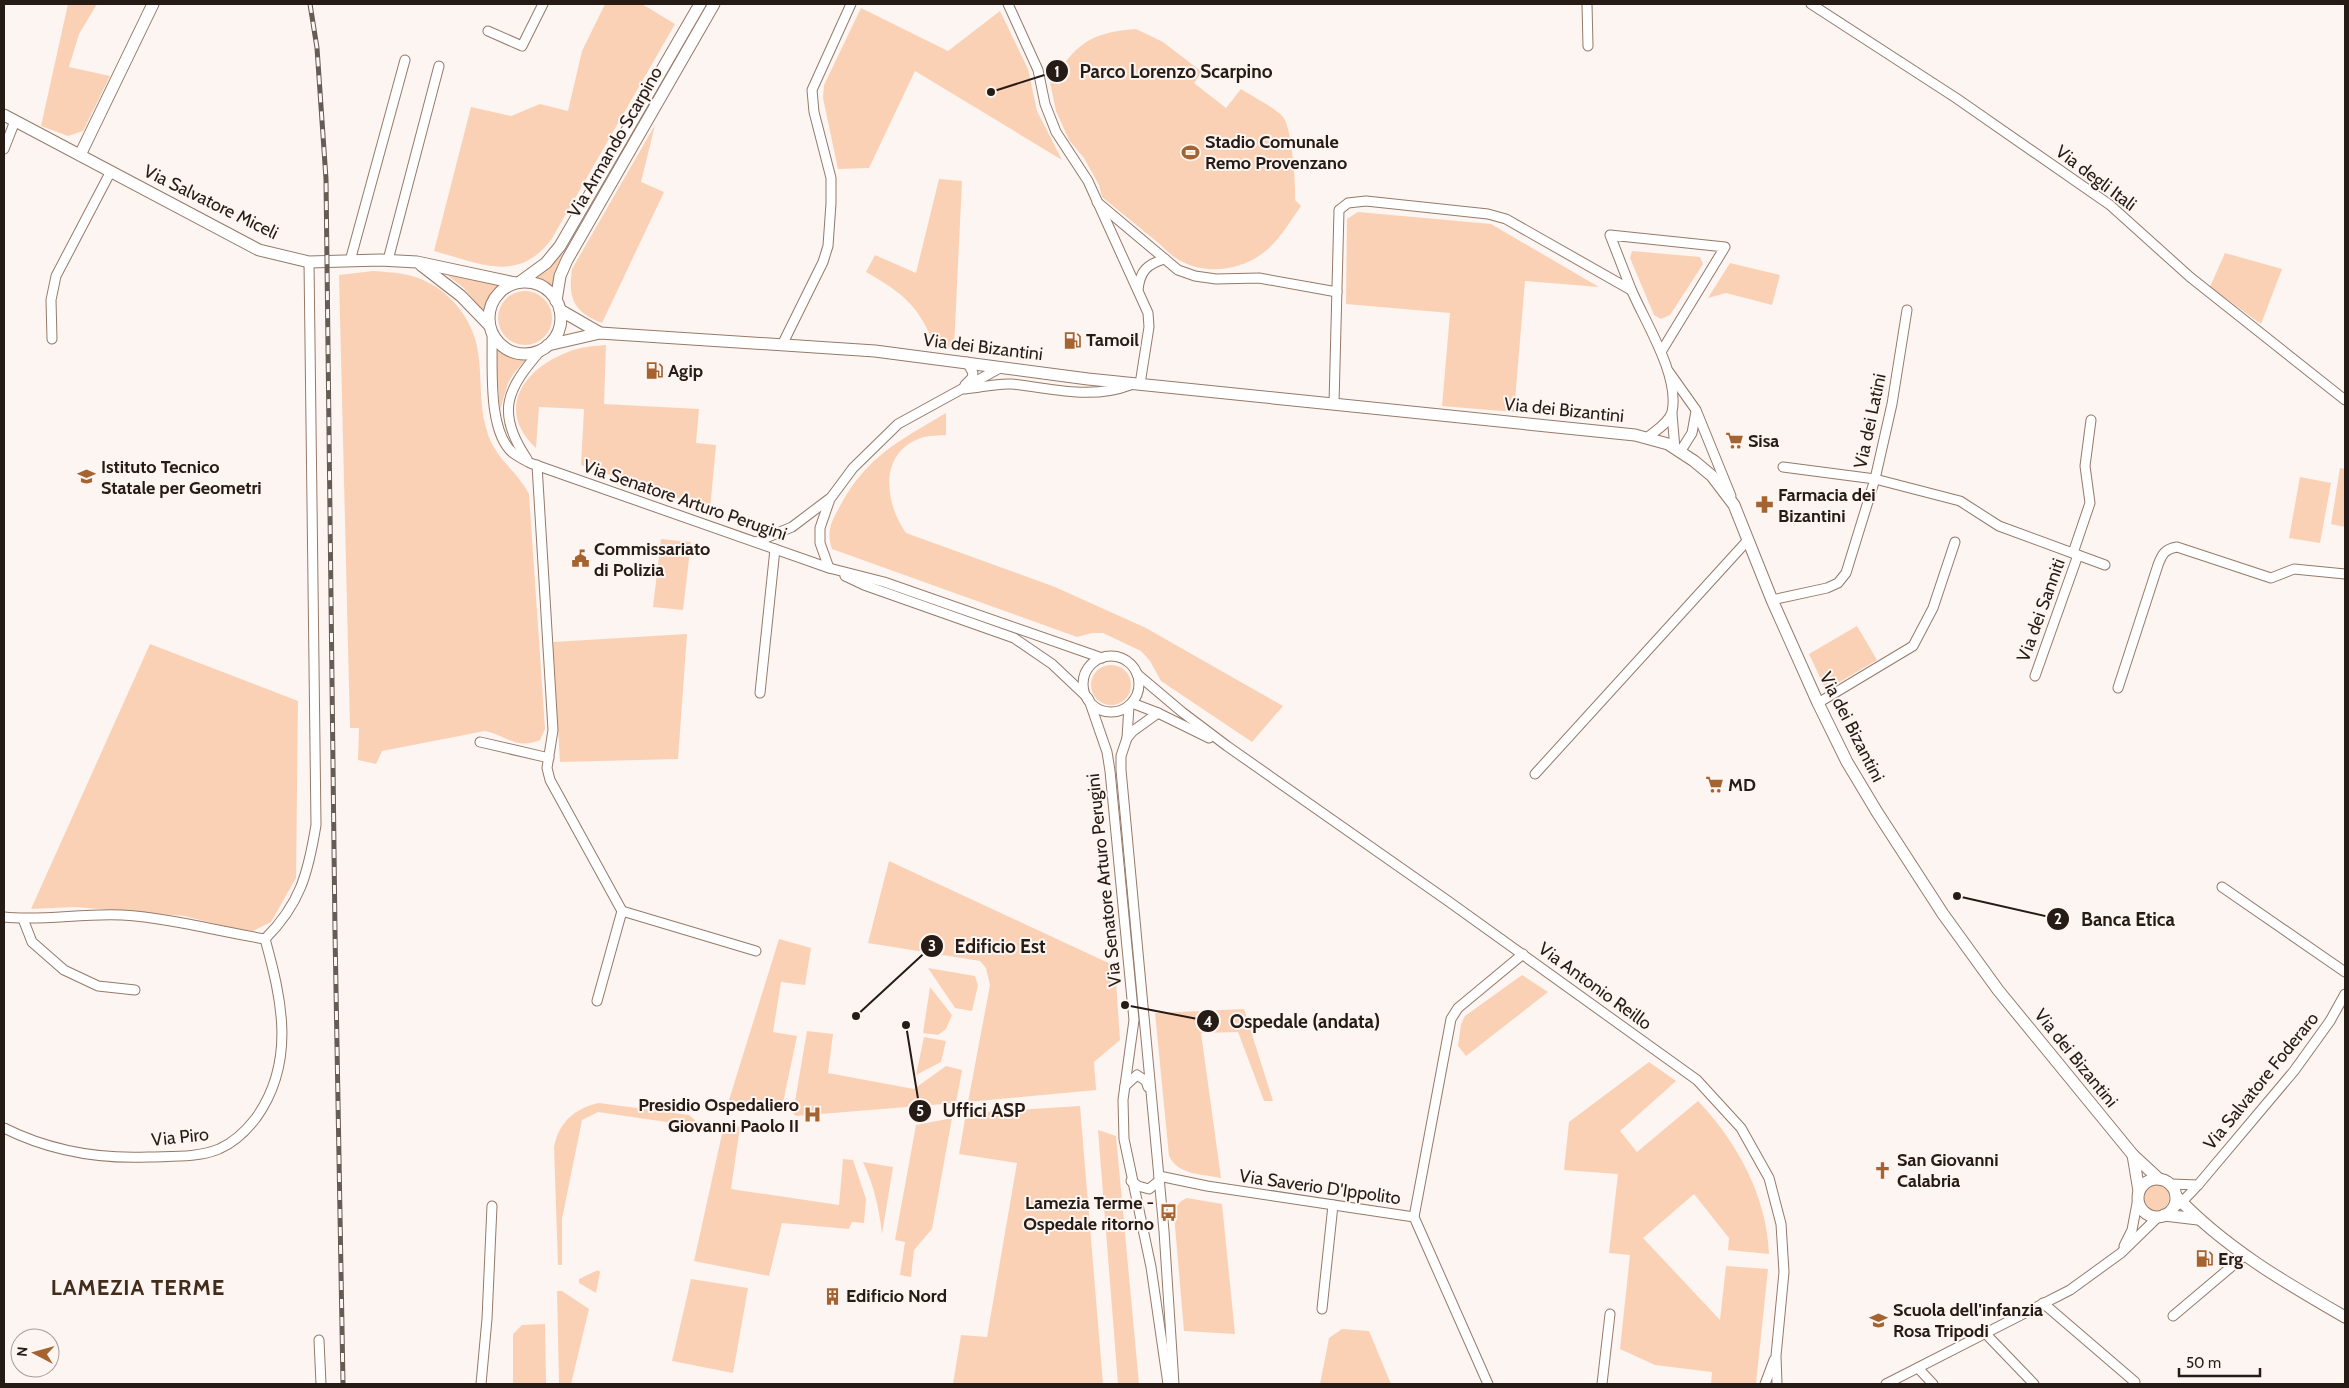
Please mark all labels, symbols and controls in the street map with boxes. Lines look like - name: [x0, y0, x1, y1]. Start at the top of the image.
- callout: Parco Lorenzo Scarpino: [1045, 54, 1283, 88]
- text: Parco Lorenzo Scarpino: [1080, 60, 1273, 83]
- street label: Via Armando Scarpino: [563, 63, 667, 221]
- text: 1: [1054, 63, 1060, 81]
- place label: Stadio Comunale Remo Provenzano: [1205, 131, 1347, 174]
- street label: Via degli Itali: [2051, 140, 2141, 216]
- sports icon: Stadio Comunale Remo Provenzano: [1181, 142, 1201, 162]
- street label: Via Salvatore Miceli: [140, 160, 282, 244]
- street label: Via dei Bizantini: [922, 329, 1044, 365]
- place label: Tamoil: [1086, 329, 1139, 351]
- fuel station icon: Tamoil: [1062, 330, 1082, 350]
- place label: Agip: [668, 360, 703, 382]
- fuel station icon: Agip: [644, 361, 664, 381]
- street label: Via dei Latini: [1849, 371, 1891, 471]
- street label: Via dei Bizantini: [1503, 393, 1625, 427]
- place label: Sisa: [1748, 430, 1779, 452]
- supermarket icon: Sisa: [1724, 431, 1744, 451]
- street label: Via Senatore Arturo Perugini: [580, 455, 790, 545]
- place label: Istituto Tecnico Statale per Geometri: [101, 456, 262, 499]
- school or university icon: Istituto Tecnico Statale per Geometri: [77, 467, 97, 487]
- place label: Farmacia dei Bizantini: [1778, 484, 1876, 527]
- pharmacy icon: Farmacia dei Bizantini: [1754, 495, 1774, 515]
- place label: Commissariato di Polizia: [594, 538, 710, 581]
- public building icon: Commissariato di Polizia: [570, 549, 590, 569]
- street label: Via dei Sanniti: [2012, 555, 2070, 665]
- street label: Via dei Bizantini: [1815, 668, 1889, 786]
- street label: Via Senatore Arturo Perugini: [1082, 772, 1126, 988]
- place label: MD: [1728, 774, 1756, 796]
- supermarket icon: MD: [1704, 775, 1724, 795]
- callout: Banca Etica: [2046, 902, 2185, 936]
- text: Banca Etica: [2081, 908, 2176, 931]
- text: 2: [2054, 910, 2062, 928]
- callout: Edificio Est: [920, 929, 1056, 963]
- text: Edificio Est: [955, 935, 1046, 958]
- text: 3: [928, 937, 936, 955]
- street label: Via Antonio Reillo: [1534, 937, 1656, 1035]
- callout: Ospedale (andata): [1195, 1004, 1390, 1038]
- street label: Via dei Bizantini: [2030, 1004, 2122, 1112]
- street label: Via Salvatore Foderaro: [2199, 1008, 2323, 1154]
- text: Ospedale (andata): [1230, 1010, 1380, 1033]
- text: 4: [1203, 1013, 1213, 1031]
- place label: Presidio Ospedaliero Giovanni Paolo II: [638, 1094, 799, 1137]
- callout: Uffici ASP: [908, 1094, 1035, 1128]
- text: Uffici ASP: [943, 1099, 1025, 1122]
- text: 5: [916, 1102, 924, 1120]
- hospital icon: Presidio Ospedaliero Giovanni Paolo II: [803, 1105, 823, 1125]
- street label: Via Piro: [150, 1123, 210, 1151]
- place label: San Giovanni Calabria: [1897, 1149, 1999, 1192]
- church icon: San Giovanni Calabria: [1873, 1160, 1893, 1180]
- street label: Via Saverio D'Ippolito: [1238, 1165, 1402, 1209]
- place label: Lamezia Terme - Ospedale ritorno: [1023, 1192, 1154, 1235]
- bus stop icon: Lamezia Terme - Ospedale ritorno: [1158, 1203, 1178, 1223]
- place label: Erg: [2218, 1248, 2243, 1270]
- fuel station icon: Erg: [2194, 1249, 2214, 1269]
- district label: LAMEZIA TERME: [51, 1274, 225, 1301]
- place label: Edificio Nord: [846, 1285, 947, 1307]
- building icon: Edificio Nord: [822, 1286, 842, 1306]
- place label: Scuola dell'infanzia Rosa Tripodi: [1893, 1299, 2043, 1342]
- school or university icon: Scuola dell'infanzia Rosa Tripodi: [1869, 1310, 1889, 1330]
- north arrow: [10, 1328, 60, 1378]
- text: N: [13, 1346, 32, 1358]
- scale bar: [2179, 1346, 2260, 1378]
- text: 50 m: [2186, 1354, 2221, 1372]

